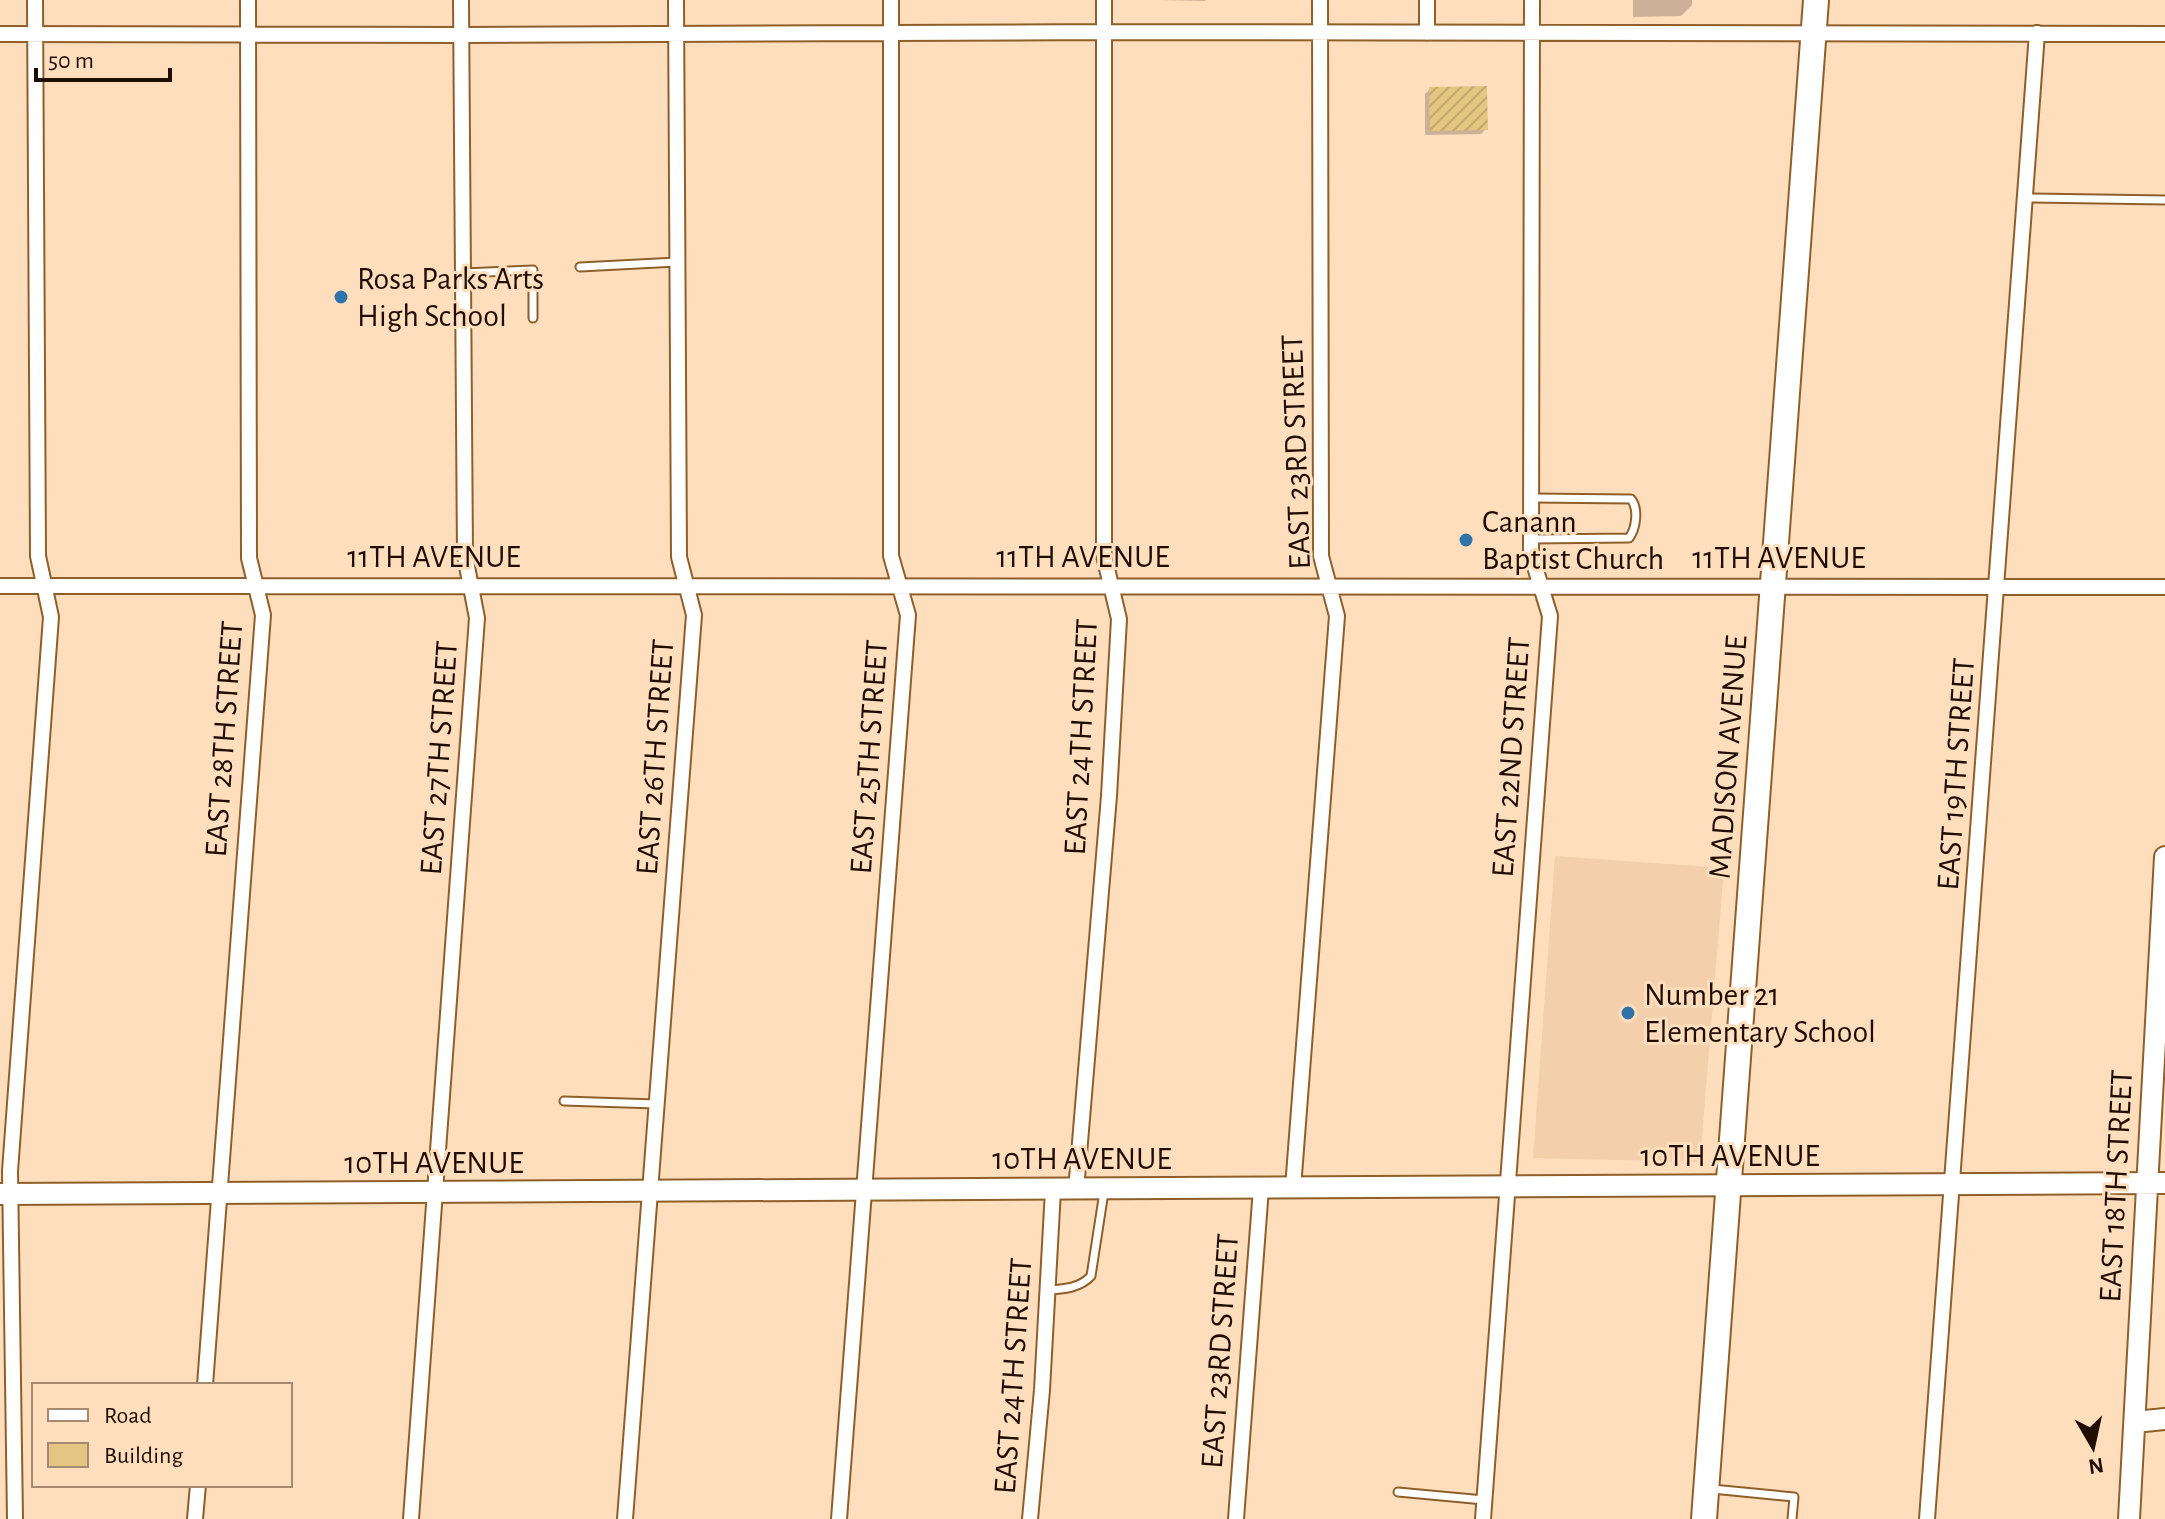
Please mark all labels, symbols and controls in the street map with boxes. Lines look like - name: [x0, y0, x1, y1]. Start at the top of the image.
- scale bar: [36, 32, 170, 82]
- text: 50 m: [48, 49, 94, 73]
- place label: Rosa Parks Arts High School: [357, 263, 544, 332]
- marker: Rosa Parks Arts High School: [332, 288, 350, 306]
- street label: EAST 23RD STREET: [1276, 333, 1316, 570]
- place label: Canann Baptist Church: [1482, 506, 1664, 575]
- marker: Canann Baptist Church: [1457, 531, 1475, 549]
- street label: 11TH AVENUE: [347, 541, 521, 573]
- street label: 11TH AVENUE: [996, 541, 1170, 573]
- street label: 11TH AVENUE: [1692, 542, 1866, 574]
- street label: EAST 24TH STREET: [1059, 618, 1103, 856]
- street label: EAST 28TH STREET: [200, 620, 248, 858]
- street label: MADISON AVENUE: [1704, 634, 1752, 880]
- street label: EAST 22ND STREET: [1487, 635, 1535, 878]
- street label: EAST 26TH STREET: [631, 638, 679, 876]
- street label: EAST 25TH STREET: [845, 638, 893, 875]
- street label: EAST 27TH STREET: [415, 639, 463, 876]
- street label: EAST 19TH STREET: [1932, 656, 1980, 891]
- place label: Number 21 Elementary School: [1644, 979, 1876, 1048]
- marker: Number 21 Elementary School: [1619, 1004, 1637, 1022]
- street label: EAST 18TH STREET: [2094, 1068, 2138, 1303]
- street label: 10TH AVENUE: [1640, 1140, 1820, 1172]
- street label: 10TH AVENUE: [992, 1143, 1172, 1175]
- street label: 10TH AVENUE: [344, 1147, 524, 1179]
- street label: EAST 23RD STREET: [1196, 1232, 1244, 1470]
- street label: EAST 24TH STREET: [989, 1256, 1037, 1495]
- legend: [32, 1383, 292, 1487]
- text: Road: [104, 1404, 152, 1428]
- north arrow: [2053, 1407, 2133, 1487]
- text: Building: [104, 1444, 183, 1468]
- text: N: [2087, 1454, 2105, 1478]

